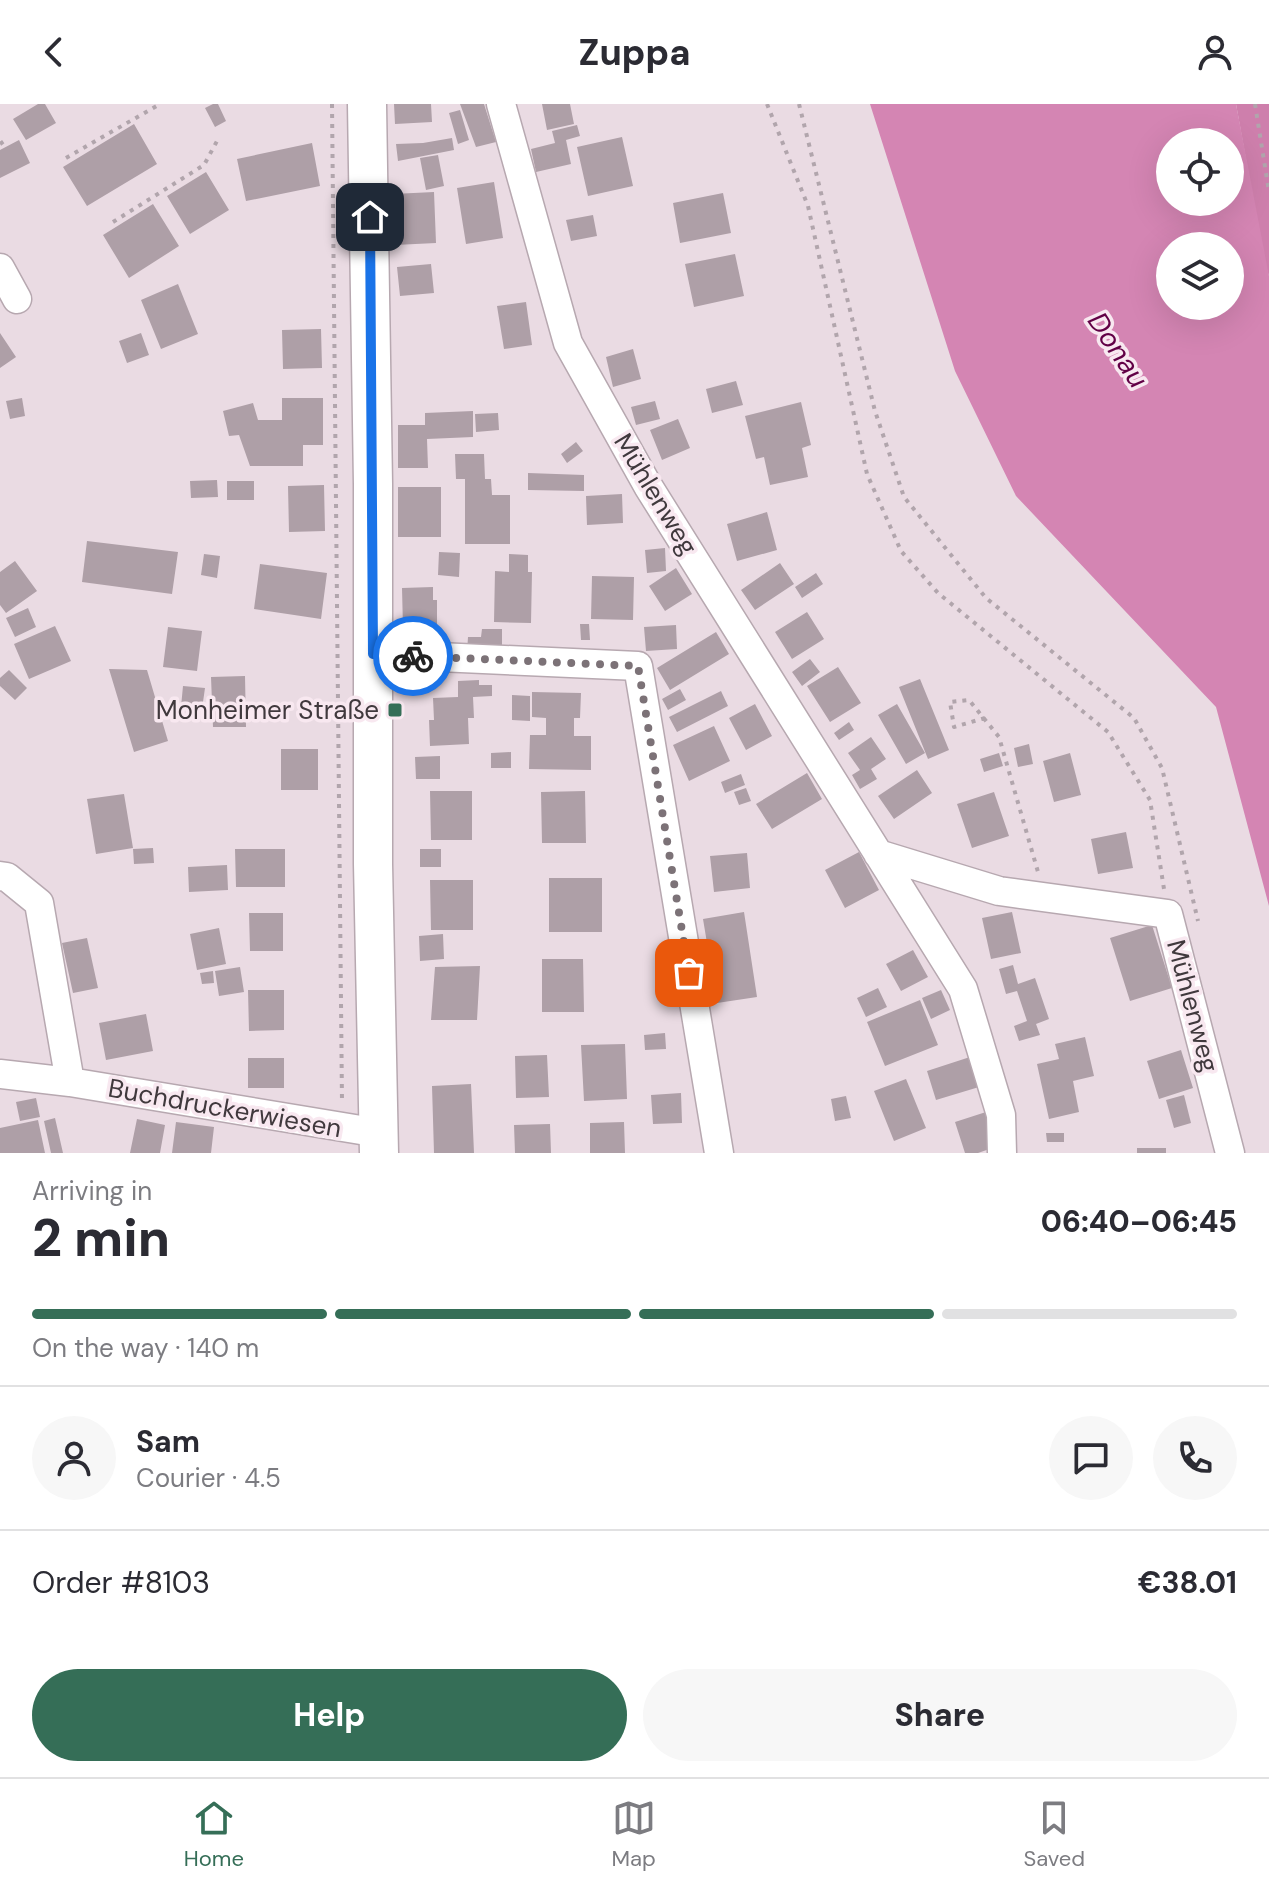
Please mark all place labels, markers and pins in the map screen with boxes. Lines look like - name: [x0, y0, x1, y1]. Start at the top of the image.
- pin: [336, 183, 404, 251]
- place label: Monheimer Straße: [156, 693, 379, 727]
- marker: Monheimer Straße: [386, 701, 404, 719]
- pin: [655, 939, 723, 1007]

